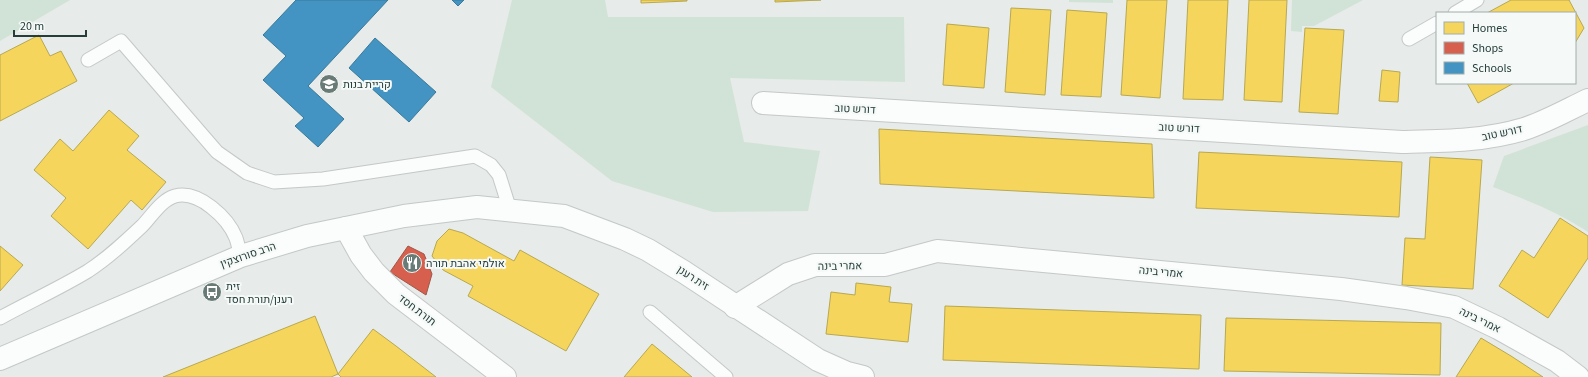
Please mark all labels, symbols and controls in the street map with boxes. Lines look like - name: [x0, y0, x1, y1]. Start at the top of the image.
- scale bar: [14, 12, 86, 38]
- legend: [1436, 12, 1576, 84]
- text: 20 m: [20, 18, 44, 35]
- text: Homes: [1472, 20, 1507, 37]
- text: Shops: [1472, 40, 1503, 57]
- text: Schools: [1472, 60, 1512, 77]
- school or university icon: קריית בנות: [318, 73, 340, 95]
- place label: קריית בנות: [343, 77, 391, 92]
- street label: דורש טוב: [834, 100, 876, 118]
- street label: דורש טוב: [1158, 119, 1200, 137]
- street label: דורש טוב: [1480, 121, 1524, 145]
- street label: הרב סורוצקין: [218, 238, 278, 272]
- restaurant icon: אולמי אהבת תורה: [401, 252, 423, 274]
- place label: אולמי אהבת תורה: [426, 256, 505, 271]
- street label: אמרי בינה: [818, 258, 862, 274]
- street label: זית רענן: [674, 262, 712, 294]
- street label: אמרי בינה: [1138, 263, 1184, 281]
- place label: זית רענן/תורת חסד: [226, 279, 293, 307]
- bus stop icon: זית רענן/תורת חסד: [201, 281, 223, 303]
- street label: תורת חסד: [395, 291, 439, 329]
- street label: אמרי בינה: [1457, 303, 1503, 337]

